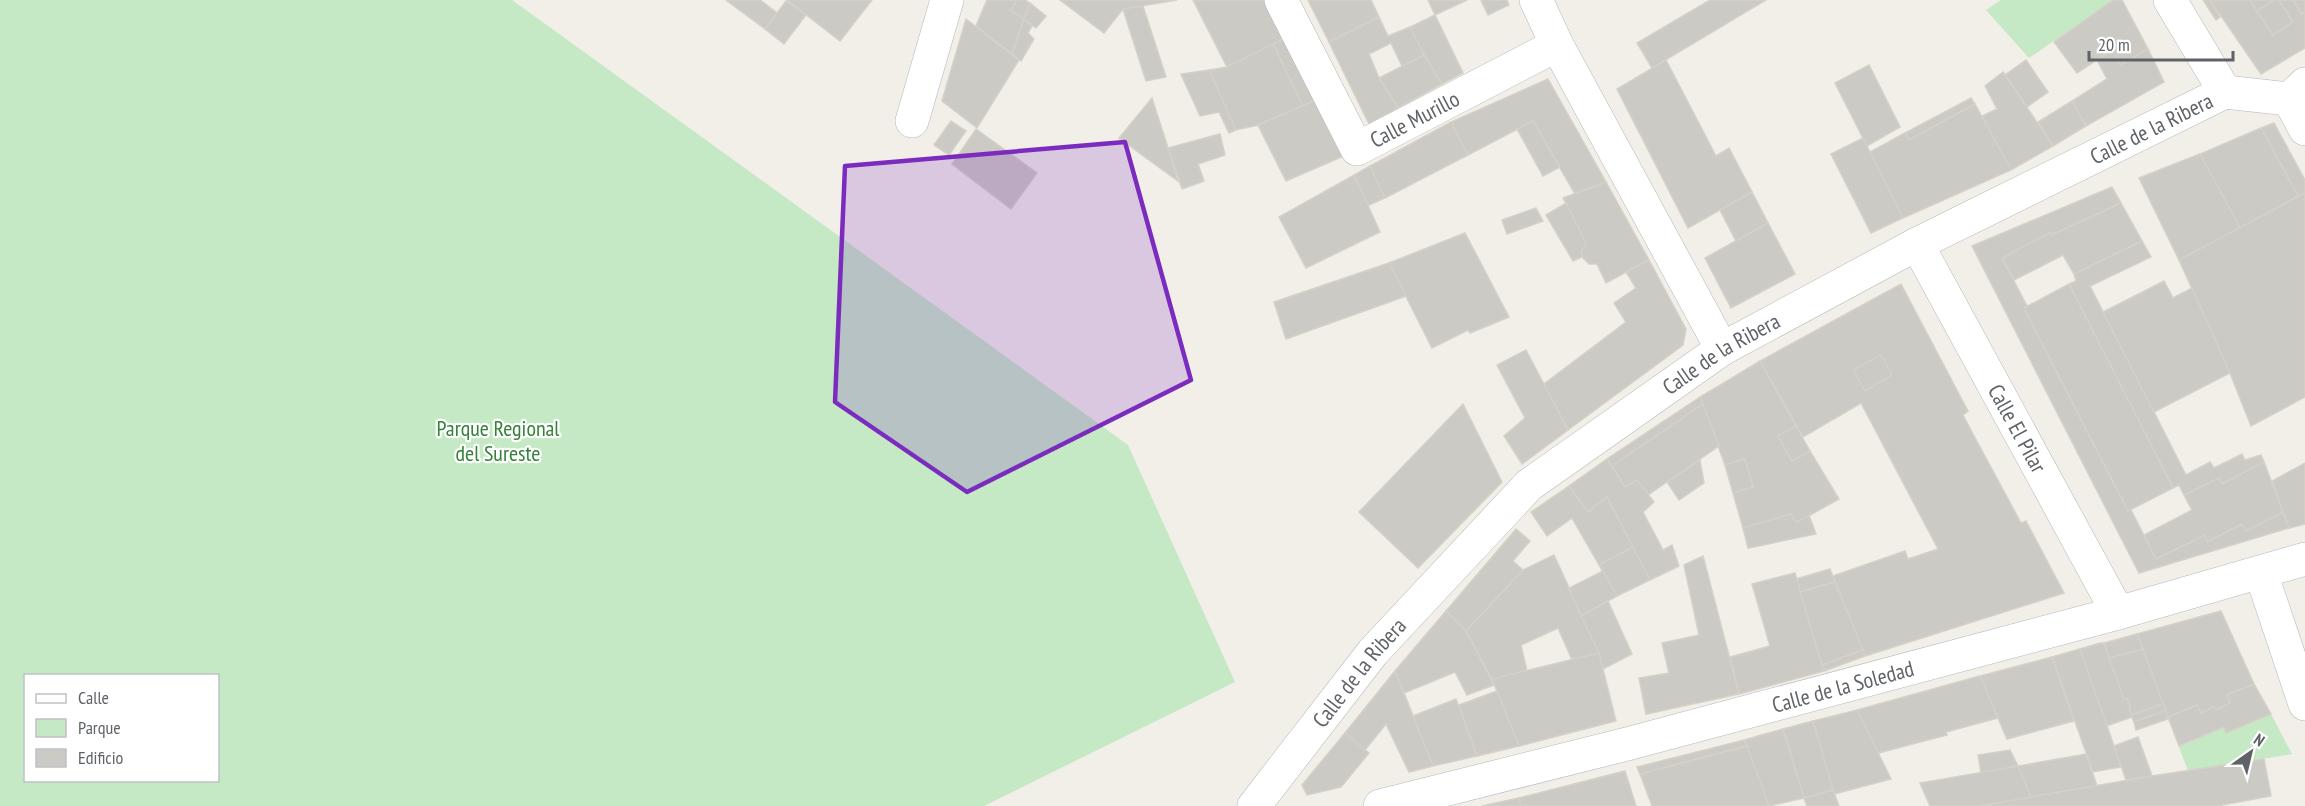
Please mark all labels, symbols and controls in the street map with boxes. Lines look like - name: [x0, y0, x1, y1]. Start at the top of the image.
- scale bar: [2089, 24, 2233, 62]
- text: 20 m: [2098, 33, 2130, 56]
- street label: Calle Murillo: [1365, 84, 1464, 154]
- street label: Calle de la Ribera: [2085, 86, 2217, 170]
- street label: Calle de la Ribera: [1657, 307, 1785, 401]
- street label: Calle El Pilar: [1982, 379, 2053, 478]
- park label: Parque Regional del Sureste: [437, 414, 560, 467]
- street label: Calle de la Ribera: [1306, 612, 1412, 733]
- street label: Calle de la Soledad: [1769, 654, 1917, 719]
- legend: [24, 674, 219, 782]
- text: Calle: [78, 686, 109, 709]
- text: Parque: [78, 716, 121, 739]
- north arrow: [2221, 722, 2281, 782]
- text: N: [2250, 729, 2269, 750]
- text: Edificio: [78, 746, 124, 769]

